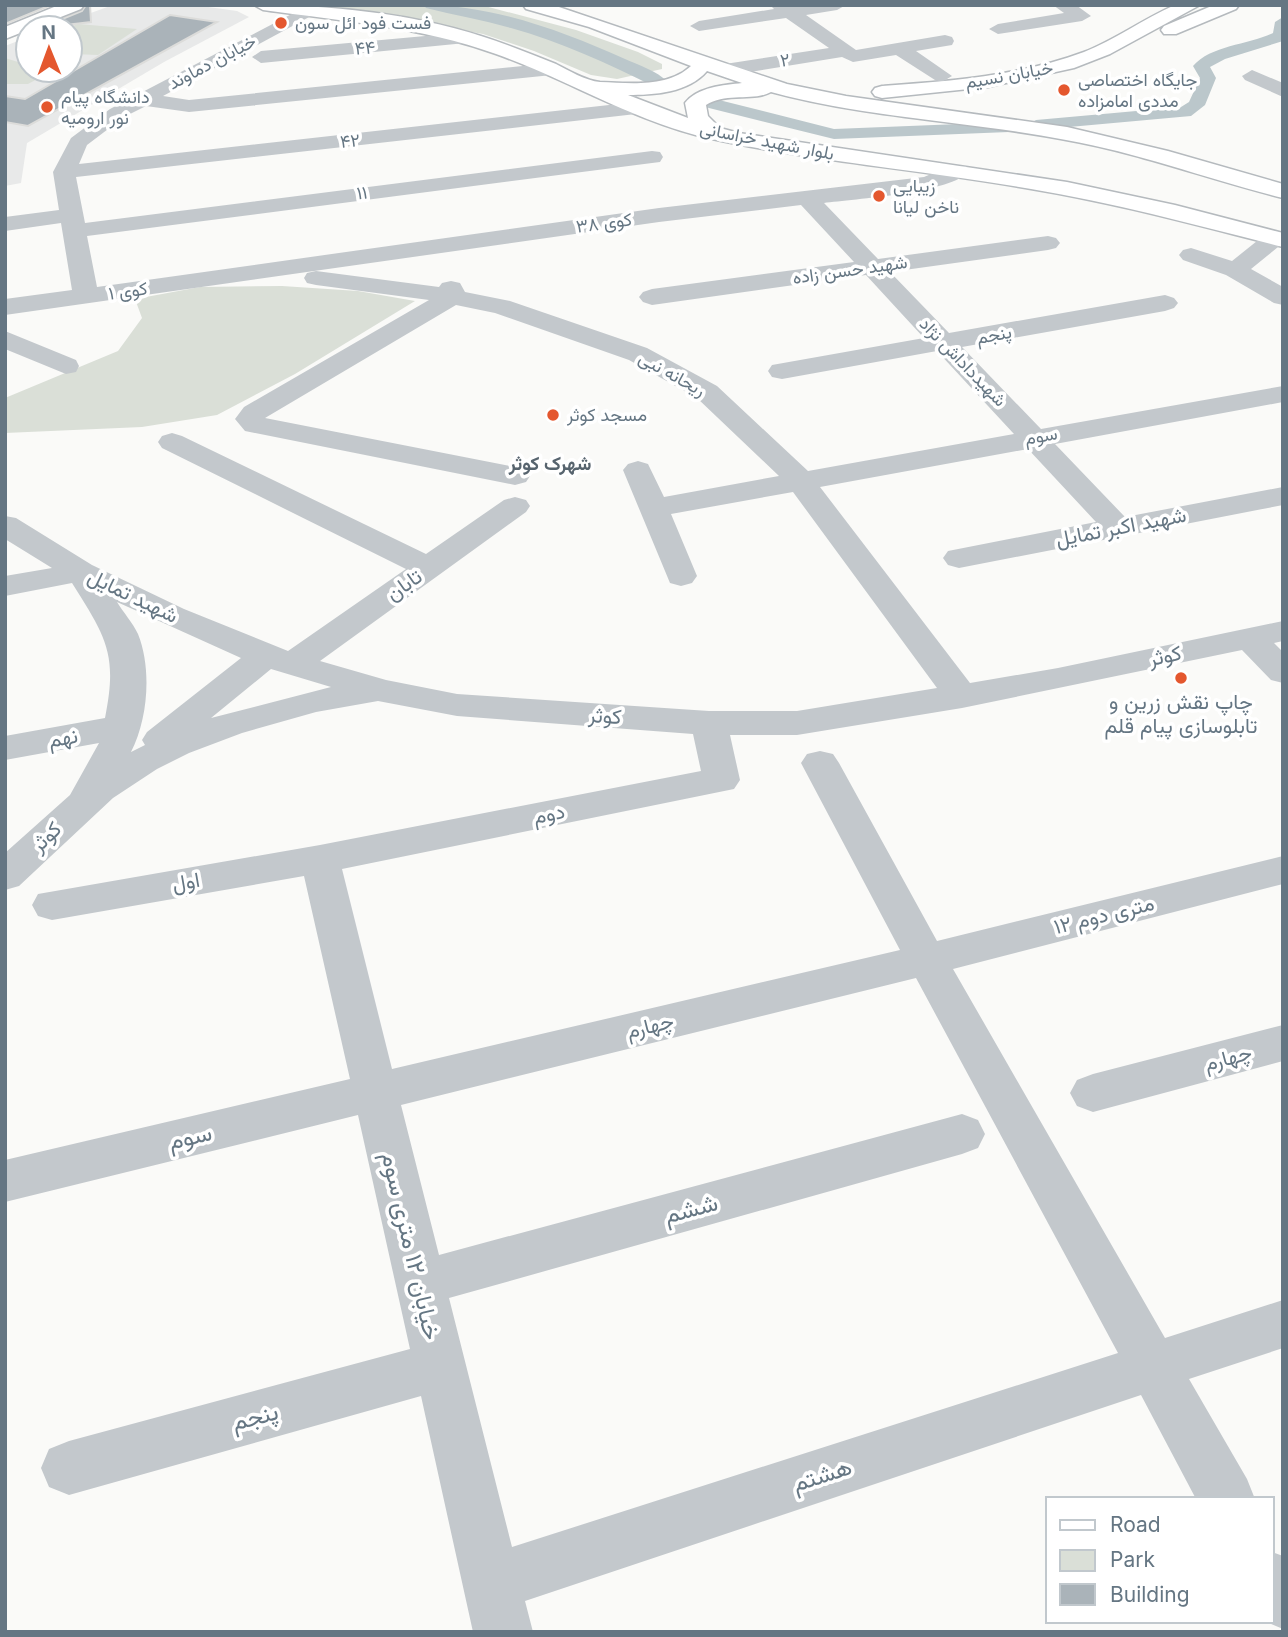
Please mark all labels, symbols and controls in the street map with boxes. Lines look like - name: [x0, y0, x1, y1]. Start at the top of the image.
- place label: فست فود ائل سون: [295, 12, 431, 34]
- north arrow: [14, 14, 84, 84]
- marker: فست فود ائل سون: [273, 15, 289, 31]
- text: N: [41, 21, 56, 44]
- street label: خیابان دماوند: [164, 30, 260, 94]
- street label: ۴۴: [354, 36, 376, 59]
- street label: ۲: [779, 48, 791, 71]
- street label: خیابان نسیم: [963, 56, 1055, 95]
- place label: جایگاه اختصاصی مددی امامزاده: [1078, 69, 1197, 112]
- marker: جایگاه اختصاصی مددی امامزاده: [1056, 82, 1072, 98]
- place label: دانشگاه پیام نور ارومیه: [61, 86, 150, 129]
- marker: دانشگاه پیام نور ارومیه: [39, 99, 55, 115]
- street label: بلوار شهید خراسانی: [698, 117, 836, 165]
- street label: ۴۲: [339, 129, 361, 152]
- place label: زیبایی ناخن لیانا: [893, 175, 959, 218]
- street label: ۱۱: [356, 181, 368, 204]
- marker: زیبایی ناخن لیانا: [871, 188, 887, 204]
- street label: کوی ۳۸: [575, 208, 633, 238]
- street label: شهید حسن زاده: [791, 251, 909, 289]
- street label: کوی ۱: [107, 277, 149, 305]
- street label: شهیدداداش نژاد: [915, 313, 1011, 411]
- street label: پنجم: [975, 321, 1014, 350]
- street label: ریحانه نبی: [635, 347, 709, 401]
- place label: مسجد کوثر: [566, 404, 647, 426]
- marker: مسجد کوثر: [545, 407, 561, 423]
- street label: سوم: [1023, 422, 1059, 451]
- district label: شهرک کوثر: [508, 452, 591, 476]
- street label: شهید اکبر تمایل: [1053, 502, 1189, 552]
- street label: شهید تمایل: [84, 563, 182, 629]
- street label: تابان: [381, 563, 427, 606]
- street label: کوثر: [1145, 640, 1184, 672]
- marker: چاپ نقش زرین و تابلوسازی پیام قلم: [1173, 670, 1189, 686]
- place label: چاپ نقش زرین و تابلوسازی پیام قلم: [1105, 689, 1258, 740]
- street label: کوثر: [587, 702, 622, 730]
- street label: نهم: [46, 722, 80, 755]
- street label: دوم: [531, 798, 567, 831]
- street label: کوثر: [24, 816, 67, 859]
- street label: اول: [170, 867, 202, 897]
- street label: ۱۲ متری دوم: [1051, 890, 1157, 941]
- street label: چهارم: [624, 1008, 677, 1045]
- street label: چهارم: [1201, 1039, 1255, 1078]
- street label: سوم: [165, 1117, 215, 1158]
- street label: خیابان ۱۲ متری سوم: [374, 1149, 447, 1343]
- street label: ششم: [661, 1187, 721, 1231]
- street label: پنجم: [228, 1396, 282, 1439]
- street label: هشتم: [788, 1451, 856, 1500]
- legend: [1046, 1497, 1274, 1623]
- text: Road: [1110, 1512, 1161, 1537]
- text: Park: [1110, 1547, 1155, 1572]
- text: Building: [1110, 1582, 1190, 1607]

